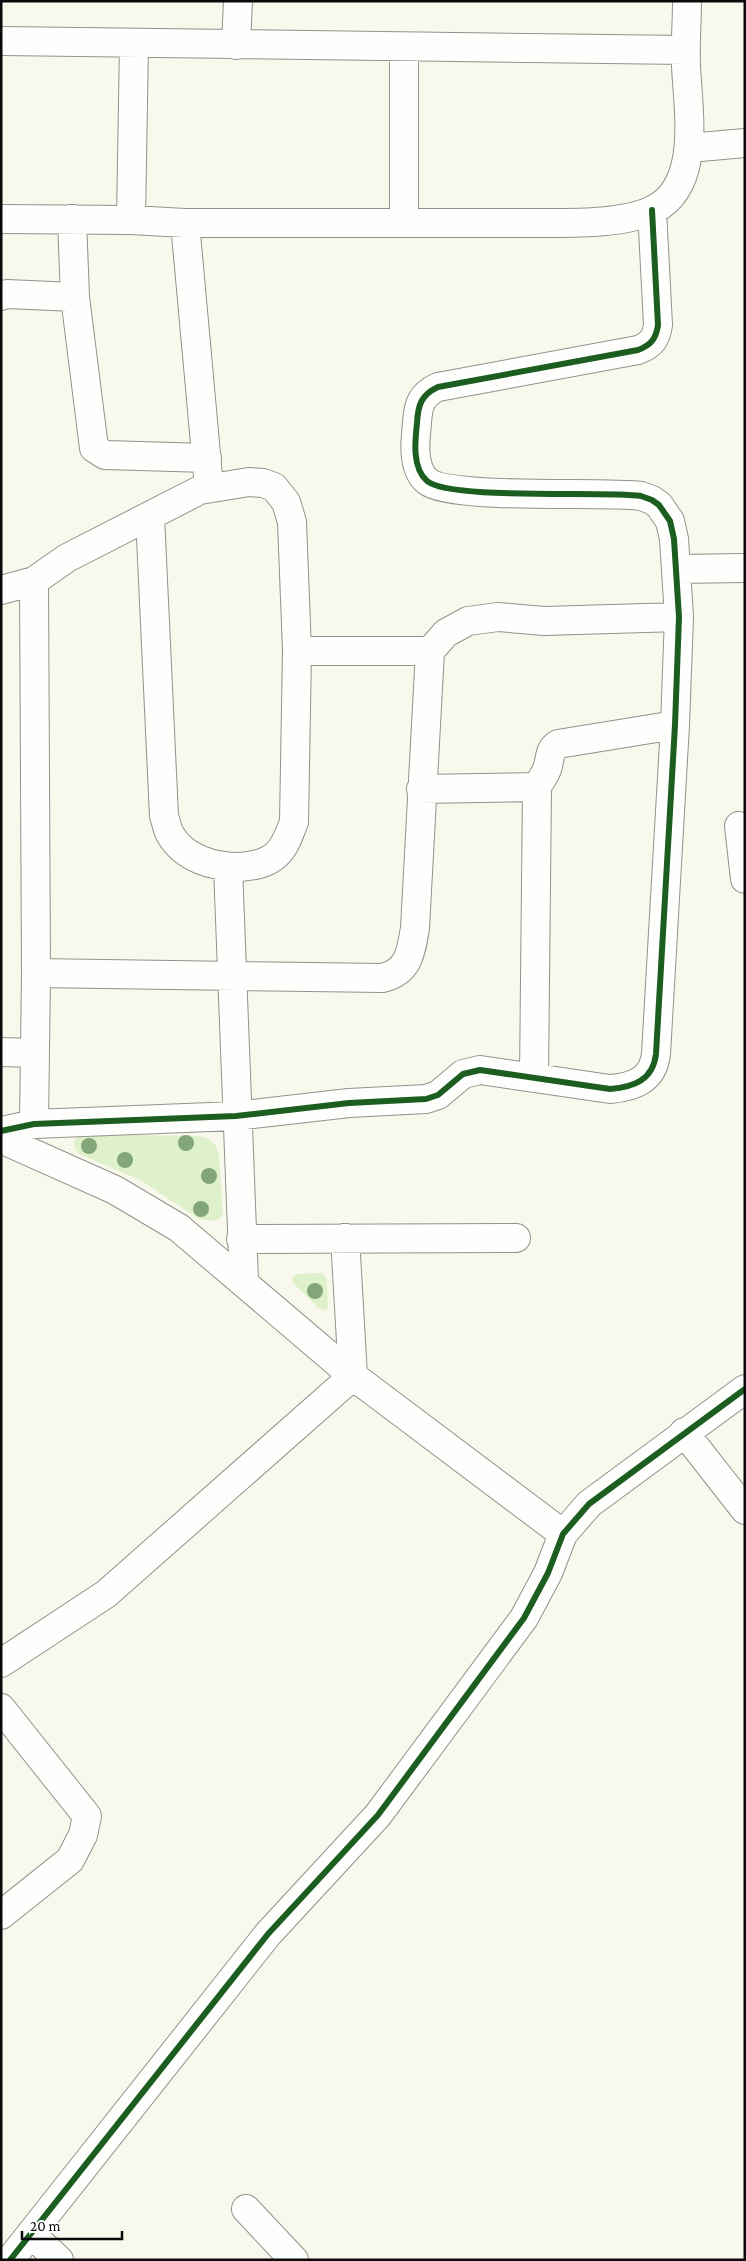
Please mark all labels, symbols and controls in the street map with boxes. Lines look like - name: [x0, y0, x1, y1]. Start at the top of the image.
- scale bar: [22, 2208, 122, 2240]
- text: 20 m: [30, 2218, 61, 2234]

